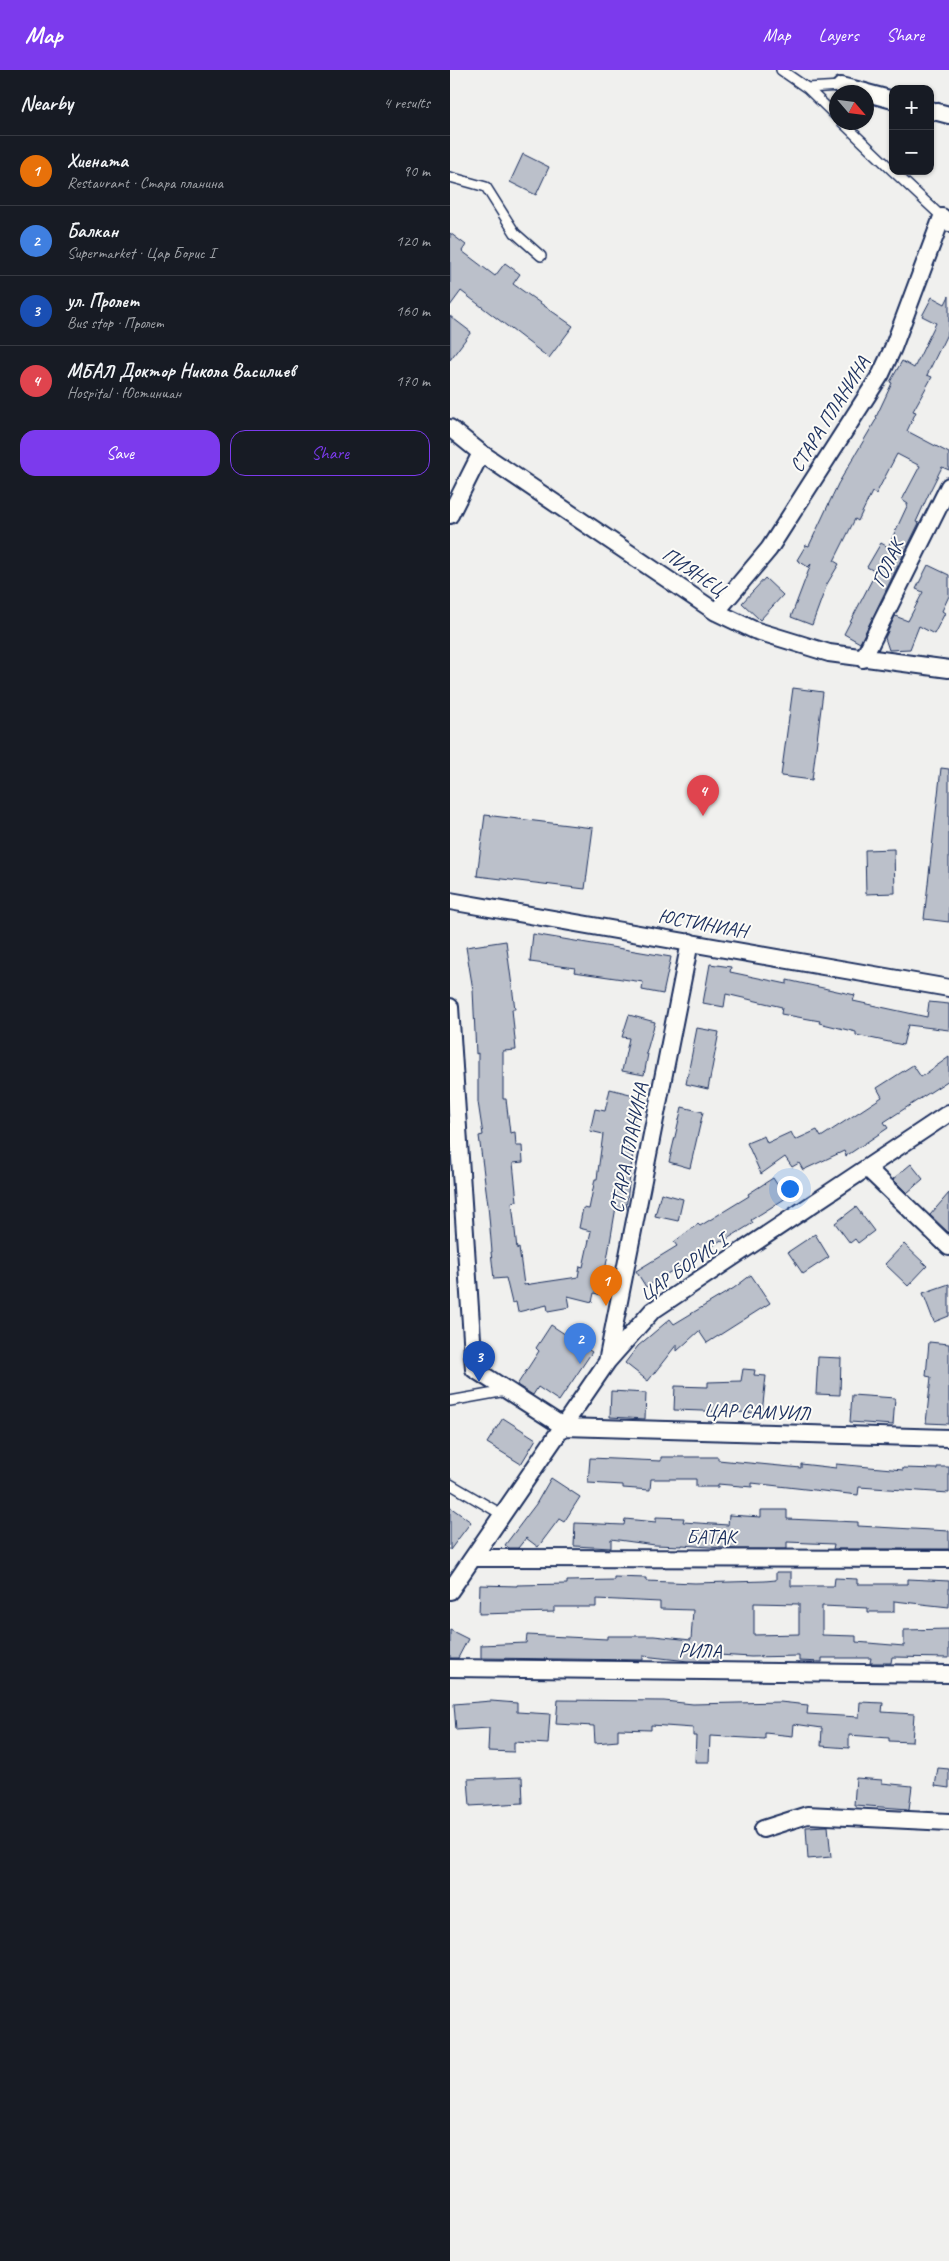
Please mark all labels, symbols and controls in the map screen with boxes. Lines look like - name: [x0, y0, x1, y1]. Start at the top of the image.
- text: Map: [25, 20, 62, 50]
- text: Map: [763, 24, 791, 46]
- text: Layers: [819, 24, 858, 46]
- text: Share: [886, 24, 924, 46]
- north arrow: [829, 85, 874, 130]
- map controls: [889, 85, 934, 175]
- button: +: [889, 85, 934, 130]
- text: Nearby: [20, 90, 73, 116]
- text: 4 results: [383, 93, 430, 113]
- button: −: [889, 130, 934, 175]
- text: Хиената: [67, 149, 128, 173]
- text: 1: [32, 161, 40, 181]
- text: 90 m: [403, 161, 430, 181]
- text: Restaurant · Стара планина: [67, 173, 223, 193]
- text: Балкан: [67, 219, 118, 243]
- text: 2: [32, 231, 40, 251]
- text: 120 m: [396, 231, 430, 251]
- text: Supermarket · Цар Борис I: [67, 243, 215, 263]
- text: ул. Пролет: [67, 289, 140, 313]
- text: 3: [32, 301, 40, 321]
- text: 160 m: [396, 301, 430, 321]
- text: Bus stop · Пролет: [67, 313, 164, 333]
- street label: СТАРА ПЛАНИНА: [784, 351, 875, 477]
- text: МБАЛ Доктор Никола Василиев: [67, 359, 295, 383]
- text: 4: [32, 371, 40, 391]
- text: 170 m: [396, 371, 430, 391]
- text: Hospital · Юстиниан: [67, 383, 181, 403]
- button: Save: [20, 430, 220, 476]
- button: Share: [230, 430, 430, 476]
- street label: ГОЛАК: [865, 533, 911, 591]
- street label: ПИЯНЕЦ: [658, 541, 731, 602]
- pin: 4: [687, 775, 719, 816]
- street label: ЮСТИНИАН: [657, 903, 753, 944]
- street label: СТАРА ПЛАНИНА: [604, 1080, 654, 1215]
- your location: [777, 1176, 803, 1202]
- street label: ЦАР БОРИС I: [634, 1225, 736, 1307]
- pin: 1: [590, 1265, 622, 1306]
- pin: 2: [564, 1323, 596, 1364]
- pin: 3: [463, 1341, 495, 1382]
- street label: ЦАР САМУИЛ: [703, 1397, 812, 1426]
- street label: БАТАК: [686, 1525, 739, 1550]
- street label: РИЛА: [678, 1638, 723, 1663]

